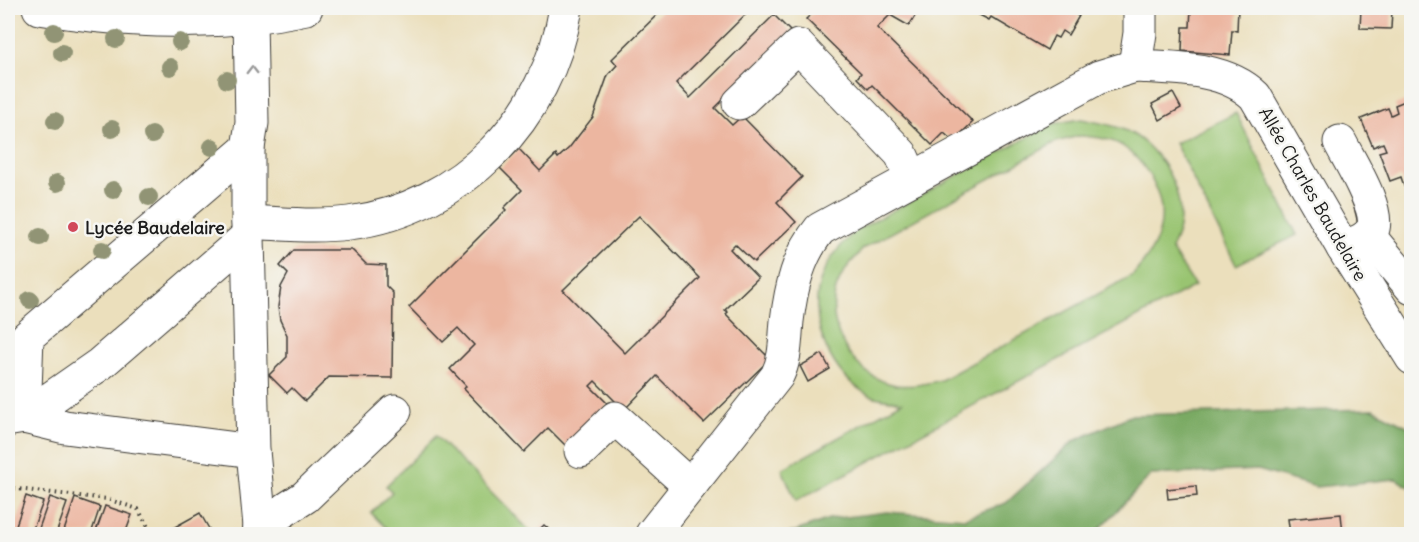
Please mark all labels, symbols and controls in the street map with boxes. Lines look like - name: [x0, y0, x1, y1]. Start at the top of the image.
- one-way arrow: [246, 66, 258, 75]
- street label: Allée Charles Baudelaire: [1254, 103, 1372, 285]
- place label: Lycée Baudelaire: [85, 216, 225, 239]
- marker: Lycée Baudelaire: [66, 220, 80, 234]

